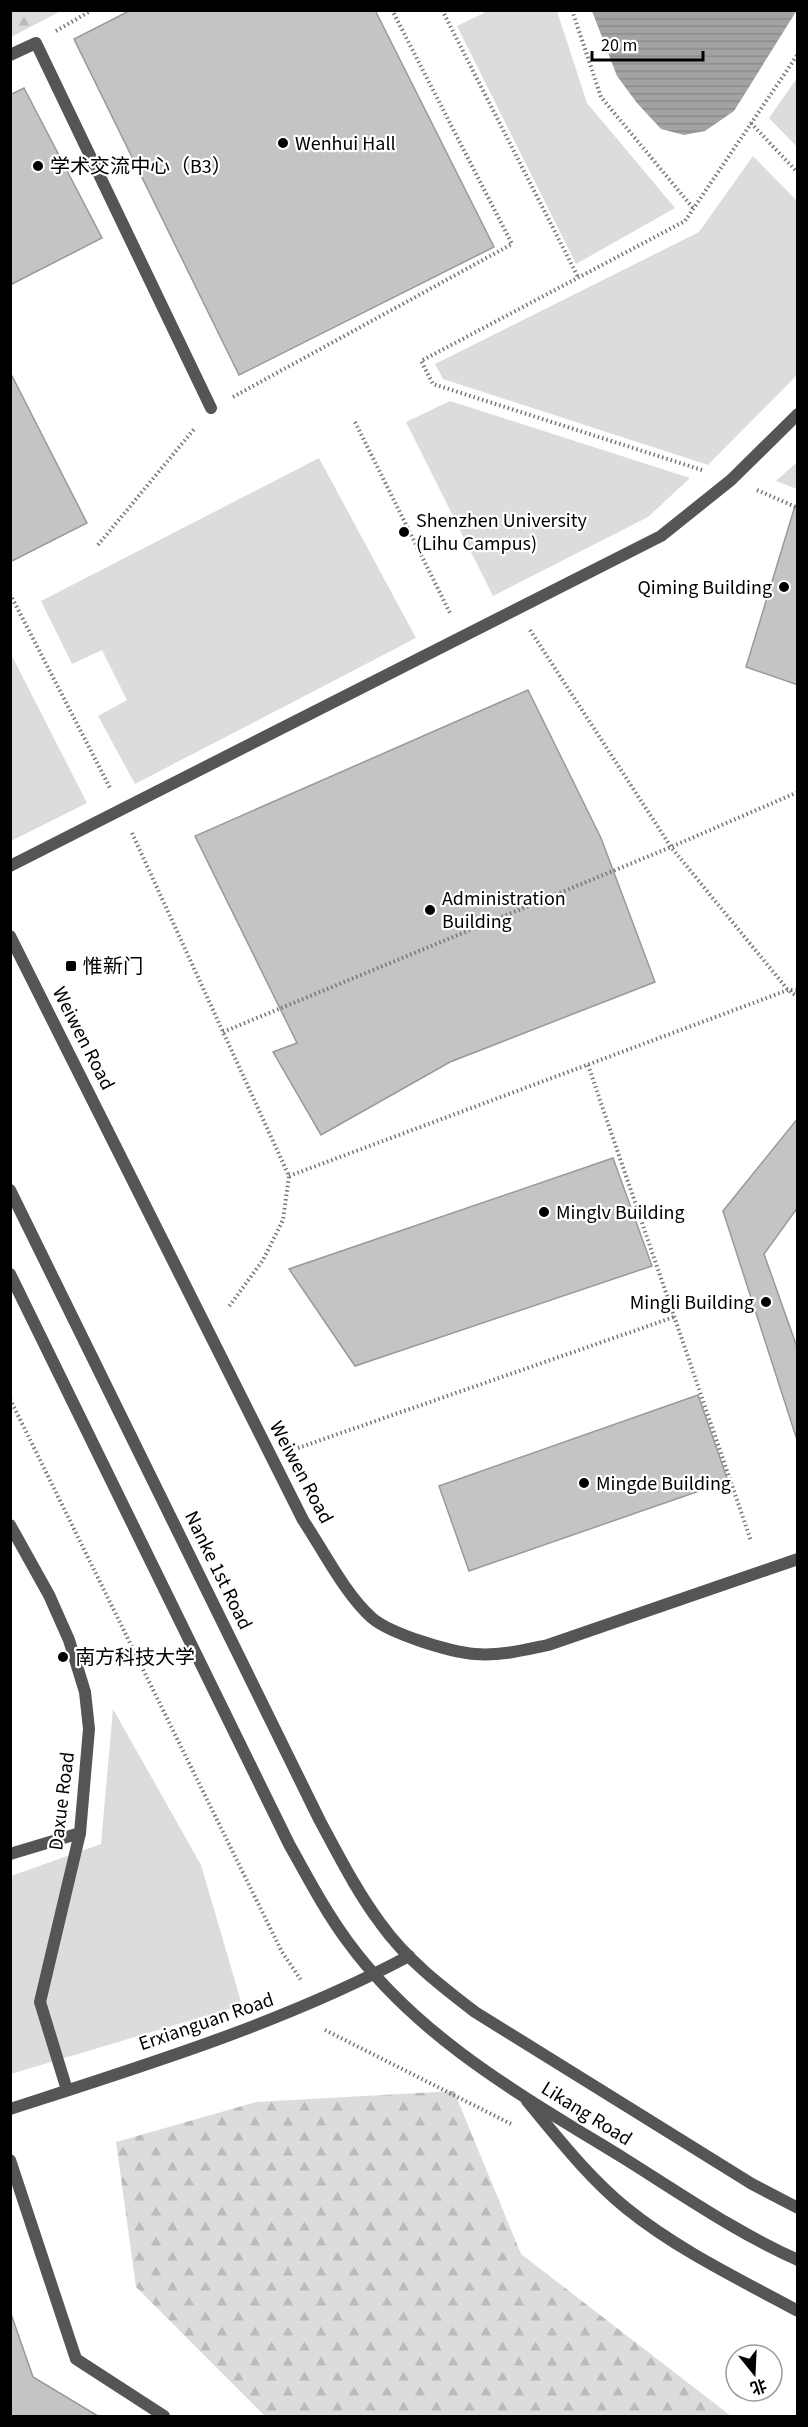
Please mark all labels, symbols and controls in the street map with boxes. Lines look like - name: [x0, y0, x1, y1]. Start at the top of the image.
- scale bar: [592, 24, 703, 62]
- text: 20 m: [601, 33, 637, 58]
- place label: Wenhui Hall: [295, 130, 396, 158]
- marker: Wenhui Hall: [276, 136, 290, 150]
- place label: 学术交流中心（B3）: [50, 153, 232, 181]
- marker: 学术交流中心（B3）: [31, 159, 45, 173]
- place label: Shenzhen University (Lihu Campus): [416, 507, 588, 558]
- marker: Shenzhen University (Lihu Campus): [397, 525, 411, 539]
- place label: Qiming Building: [638, 574, 772, 602]
- marker: Qiming Building: [777, 580, 791, 594]
- place label: Administration Building: [442, 885, 566, 936]
- marker: Administration Building: [423, 903, 437, 917]
- place label: 惟新门: [83, 953, 143, 981]
- marker: 惟新门: [64, 959, 78, 973]
- street label: Weiwen Road: [45, 982, 121, 1095]
- place label: Minglv Building: [556, 1199, 685, 1227]
- marker: Minglv Building: [537, 1205, 551, 1219]
- place label: Mingli Building: [630, 1289, 754, 1317]
- marker: Mingli Building: [759, 1295, 773, 1309]
- street label: Weiwen Road: [262, 1416, 340, 1529]
- place label: Mingde Building: [596, 1470, 731, 1498]
- marker: Mingde Building: [577, 1476, 591, 1490]
- street label: Nanke 1st Road: [177, 1506, 259, 1635]
- place label: 南方科技大学: [75, 1644, 195, 1672]
- marker: 南方科技大学: [56, 1650, 70, 1664]
- street label: Daxue Road: [42, 1750, 82, 1852]
- street label: Erxianguan Road: [135, 1986, 278, 2058]
- street label: Likang Road: [536, 2075, 637, 2153]
- north arrow: [724, 2343, 784, 2403]
- text: 北: [747, 2373, 769, 2399]

